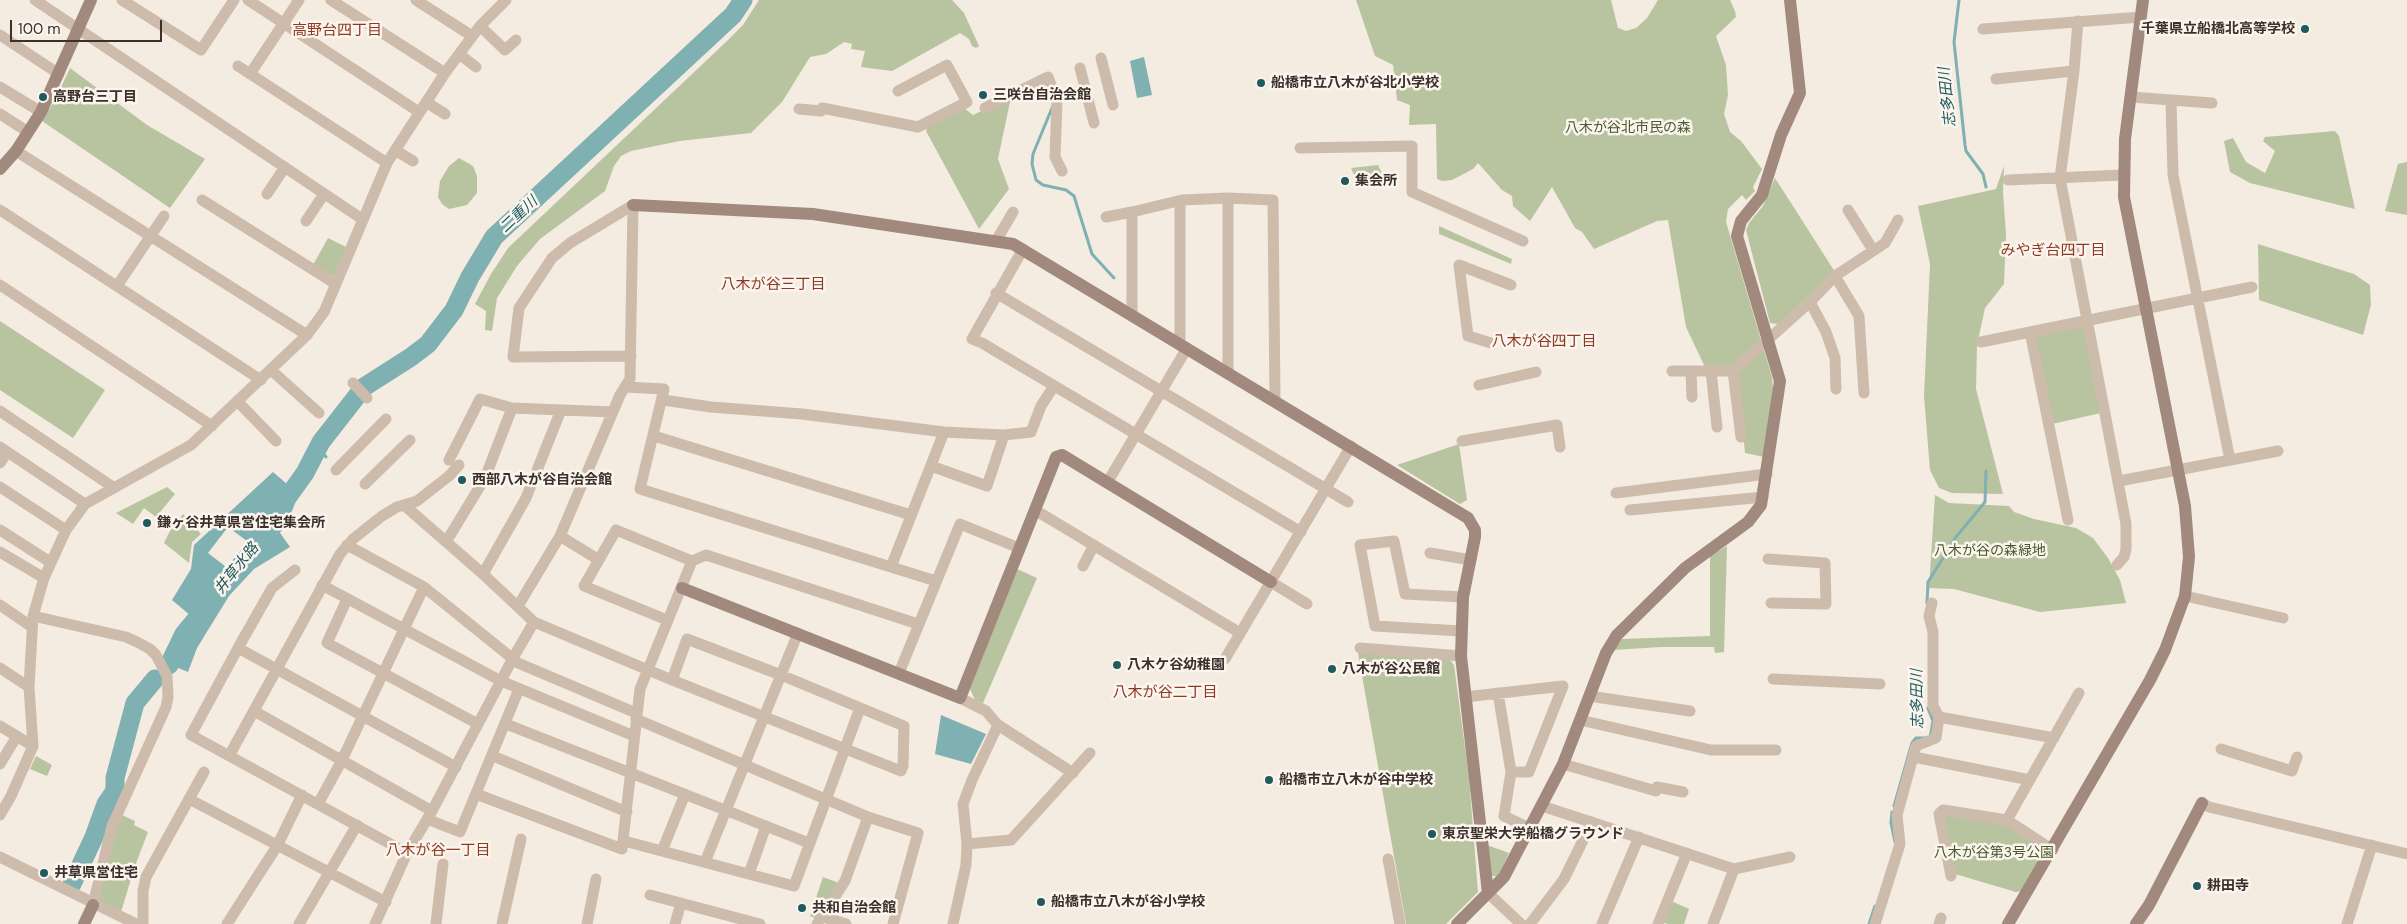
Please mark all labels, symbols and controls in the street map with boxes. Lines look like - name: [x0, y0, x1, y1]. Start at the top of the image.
- scale bar: [12, 10, 165, 42]
- text: 100 m: [18, 19, 61, 39]
- place label: 千葉県立船橋北高等学校: [2141, 21, 2295, 37]
- district label: 高野台四丁目: [292, 22, 382, 40]
- marker: 千葉県立船橋北高等学校: [2299, 23, 2311, 35]
- water label: 志多田川: [1936, 66, 1960, 128]
- place label: 船橋市立八木が谷北小学校: [1271, 75, 1439, 91]
- marker: 船橋市立八木が谷北小学校: [1255, 77, 1267, 89]
- place label: 三咲台自治会館: [993, 87, 1091, 103]
- place label: 高野台三丁目: [53, 89, 137, 105]
- marker: 三咲台自治会館: [977, 89, 989, 101]
- marker: 高野台三丁目: [37, 91, 49, 103]
- park label: 八木が谷北市民の森: [1565, 120, 1691, 136]
- place label: 集会所: [1355, 173, 1397, 189]
- marker: 集会所: [1339, 175, 1351, 187]
- water label: 二重川: [496, 193, 542, 237]
- district label: みやぎ台四丁目: [2001, 242, 2105, 260]
- district label: 八木が谷三丁目: [721, 276, 825, 294]
- district label: 八木が谷四丁目: [1492, 333, 1596, 351]
- place label: 西部八木が谷自治会館: [472, 472, 612, 488]
- marker: 西部八木が谷自治会館: [456, 474, 468, 486]
- place label: 鎌ヶ谷井草県営住宅集会所: [157, 515, 325, 531]
- marker: 鎌ヶ谷井草県営住宅集会所: [141, 517, 153, 529]
- water label: 井草水路: [211, 540, 263, 598]
- park label: 八木が谷の森緑地: [1934, 543, 2046, 559]
- place label: 八木ケ谷幼稚園: [1127, 657, 1225, 673]
- marker: 八木ケ谷幼稚園: [1111, 659, 1123, 671]
- place label: 八木が谷公民館: [1342, 661, 1440, 677]
- marker: 八木が谷公民館: [1326, 663, 1338, 675]
- water label: 志多田川: [1908, 669, 1928, 729]
- district label: 八木が谷二丁目: [1113, 684, 1217, 702]
- place label: 船橋市立八木が谷中学校: [1279, 772, 1433, 788]
- marker: 船橋市立八木が谷中学校: [1263, 774, 1275, 786]
- place label: 東京聖栄大学船橋グラウンド: [1442, 826, 1624, 842]
- marker: 東京聖栄大学船橋グラウンド: [1426, 828, 1438, 840]
- district label: 八木が谷一丁目: [386, 842, 490, 860]
- park label: 八木が谷第3号公園: [1934, 845, 2054, 861]
- place label: 井草県営住宅: [54, 865, 138, 881]
- marker: 井草県営住宅: [38, 867, 50, 879]
- place label: 耕田寺: [2207, 878, 2249, 894]
- marker: 耕田寺: [2191, 880, 2203, 892]
- place label: 船橋市立八木が谷小学校: [1051, 894, 1205, 910]
- marker: 船橋市立八木が谷小学校: [1035, 896, 1047, 908]
- place label: 共和自治会館: [812, 900, 896, 916]
- marker: 共和自治会館: [796, 902, 808, 914]

